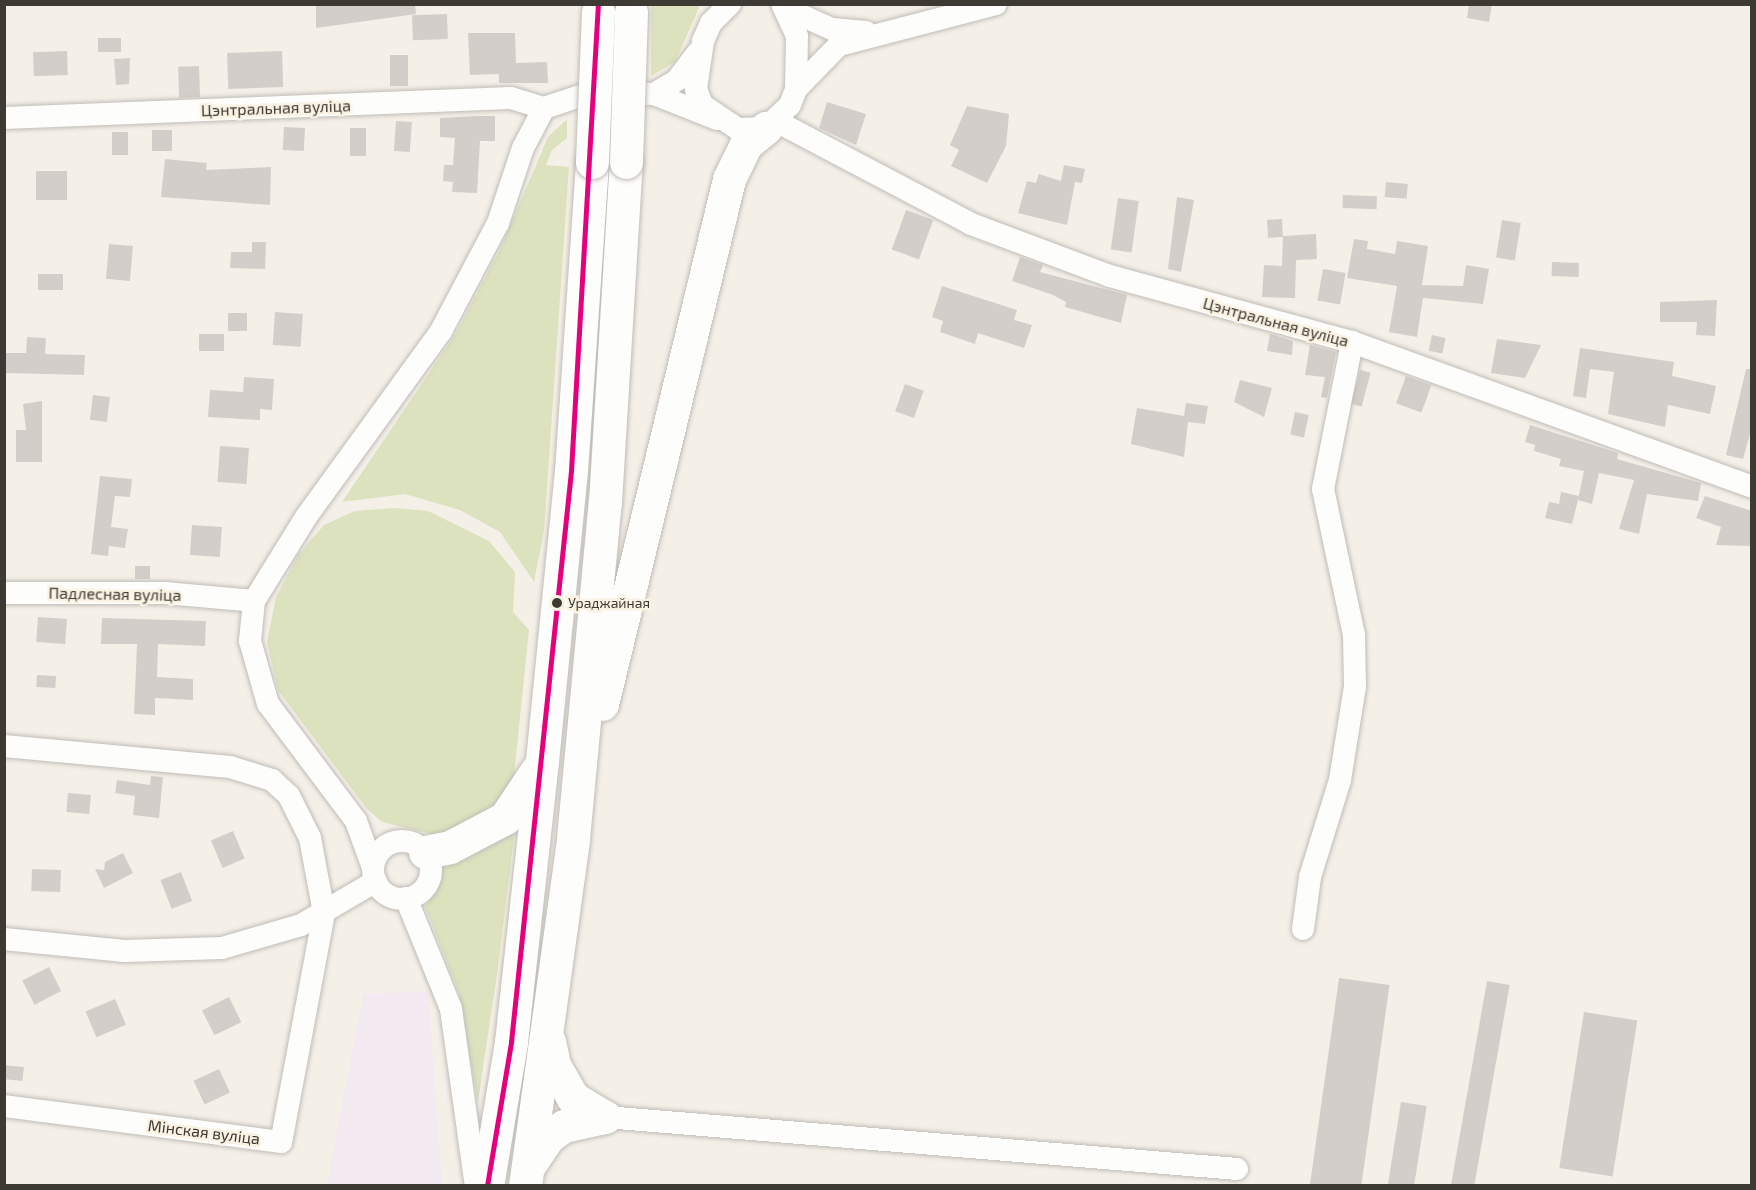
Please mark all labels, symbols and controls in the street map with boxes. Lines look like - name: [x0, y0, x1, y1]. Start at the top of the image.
- street label: Цэнтральная вуліца: [201, 96, 351, 120]
- street label: Цэнтральная вуліца: [1201, 293, 1351, 351]
- street label: Падлесная вуліца: [48, 583, 182, 605]
- place label: Ураджайная: [568, 595, 650, 611]
- marker: Ураджайная: [551, 597, 563, 609]
- street label: Мінская вуліца: [147, 1116, 261, 1148]

